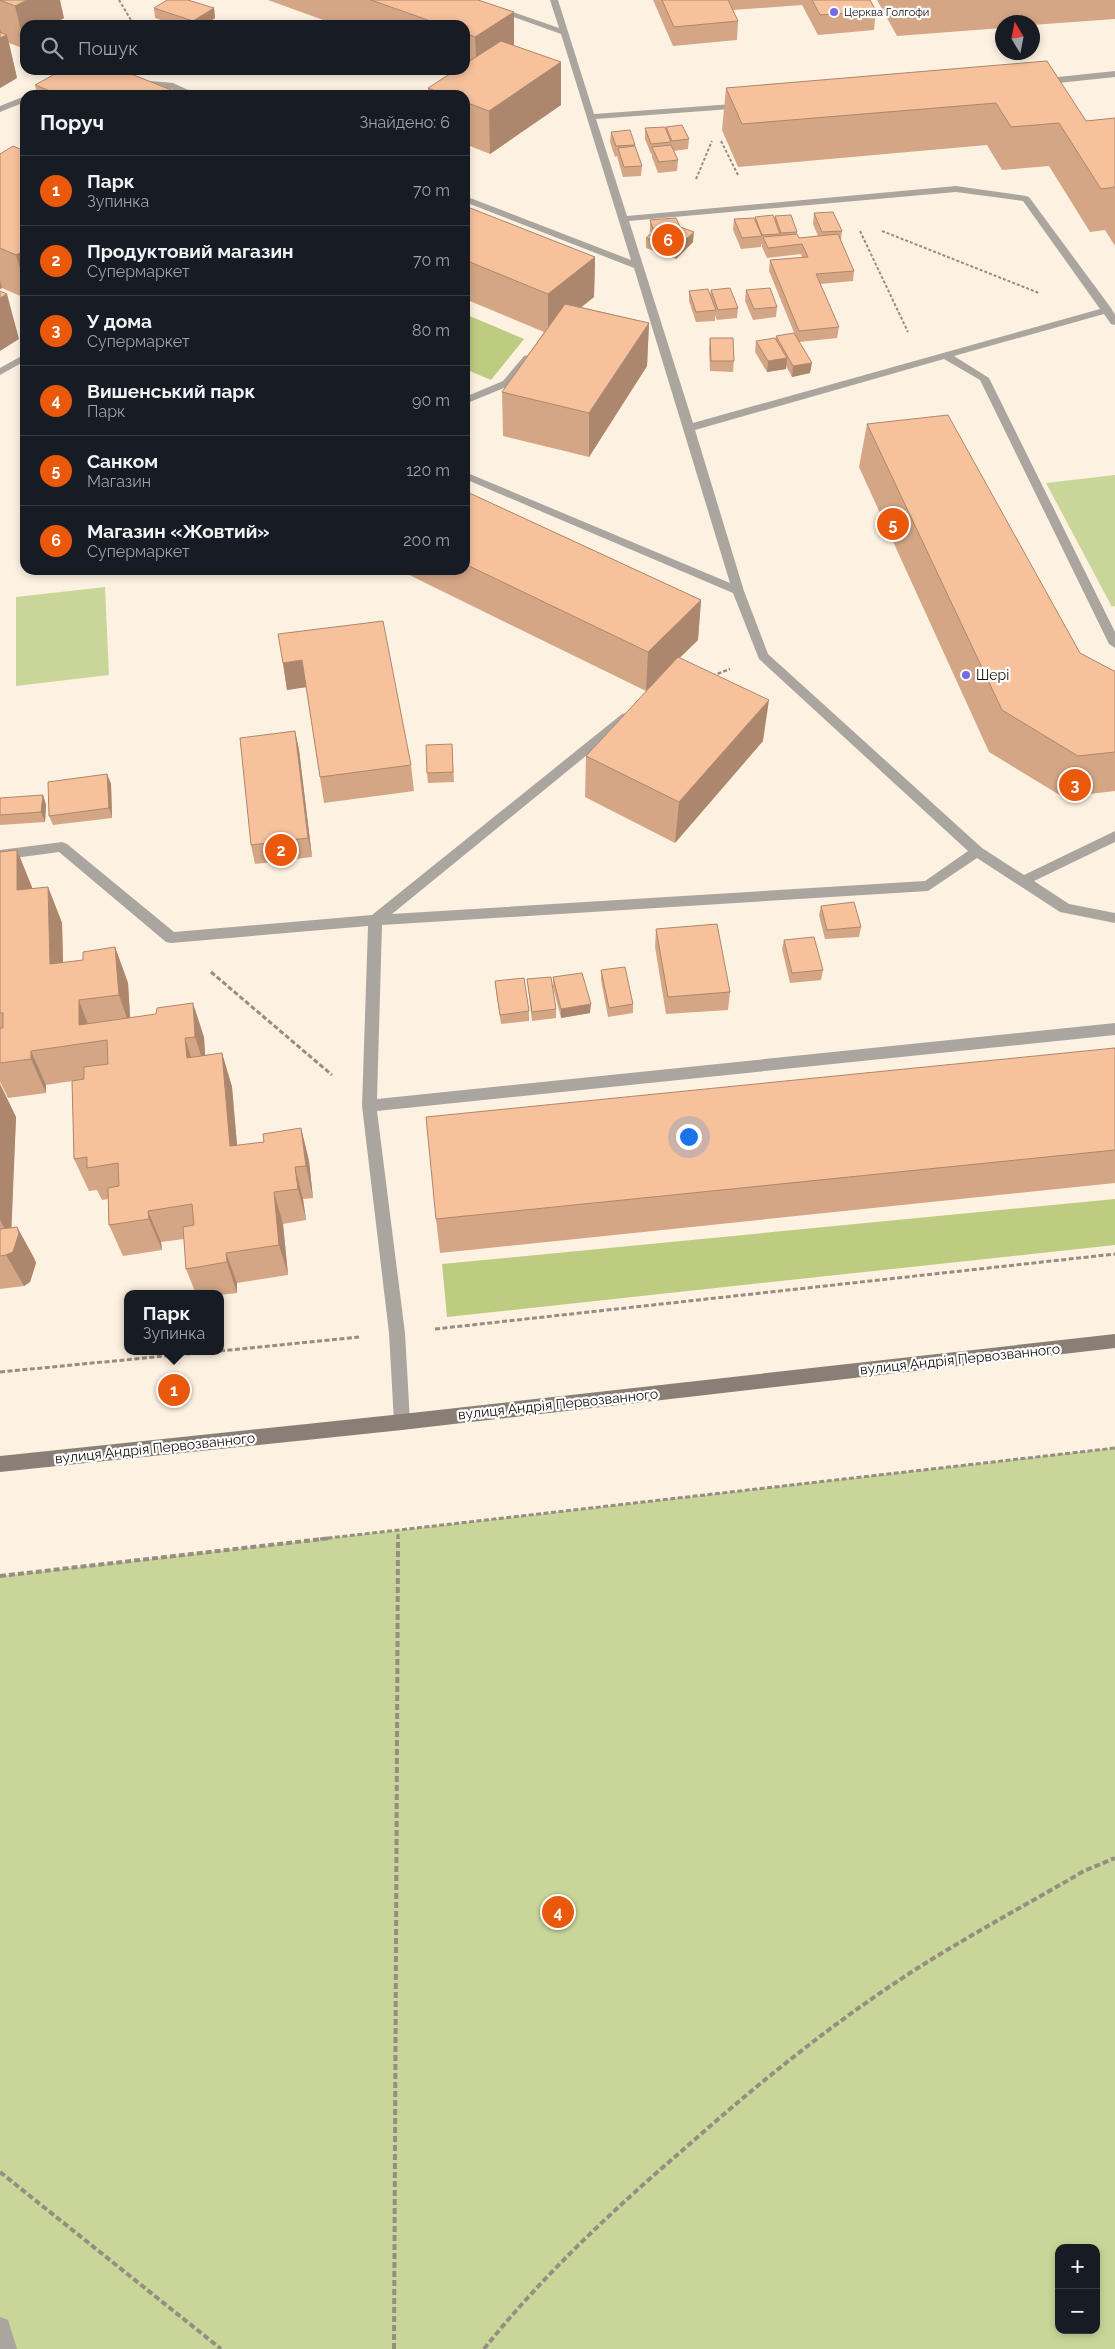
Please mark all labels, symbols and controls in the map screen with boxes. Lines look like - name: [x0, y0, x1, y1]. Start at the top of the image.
- marker: Церква Голгофи: [828, 6, 840, 18]
- place label: Церква Голгофи: [844, 6, 929, 19]
- north arrow: [995, 15, 1040, 60]
- search box: [20, 20, 470, 75]
- icon: search: [38, 34, 66, 62]
- text: Пошук: [78, 37, 138, 59]
- text: Поруч: [40, 110, 104, 135]
- text: Знайдено: 6: [359, 113, 450, 132]
- text: Парк: [87, 170, 135, 192]
- text: 1: [52, 181, 60, 200]
- text: 70 m: [413, 181, 450, 200]
- text: Зупинка: [87, 192, 149, 211]
- pin: 6: [652, 221, 684, 259]
- text: Продуктовий магазин: [87, 240, 294, 262]
- text: 2: [51, 251, 61, 270]
- text: 70 m: [413, 251, 450, 270]
- text: Супермаркет: [87, 262, 190, 281]
- text: У дома: [87, 310, 152, 332]
- text: 3: [52, 321, 60, 340]
- text: 80 m: [412, 321, 450, 340]
- text: Супермаркет: [87, 332, 190, 351]
- text: Вишенський парк: [87, 380, 255, 402]
- text: 4: [51, 391, 61, 410]
- text: 90 m: [412, 391, 450, 410]
- text: Парк: [87, 402, 125, 421]
- text: Санком: [87, 450, 158, 472]
- text: 5: [52, 461, 60, 480]
- text: 120 m: [406, 461, 450, 480]
- text: Магазин: [87, 472, 151, 491]
- pin: 5: [877, 505, 909, 543]
- text: Магазин «Жовтий»: [87, 520, 270, 542]
- text: 6: [51, 531, 61, 550]
- text: 200 m: [403, 531, 450, 550]
- text: Супермаркет: [87, 542, 190, 561]
- place label: Шері: [976, 667, 1009, 683]
- marker: Шері: [960, 669, 972, 681]
- pin: 3: [1059, 766, 1091, 804]
- pin: 2: [265, 831, 297, 869]
- your location: [676, 1124, 702, 1150]
- popup: [124, 1290, 224, 1355]
- text: Парк: [143, 1302, 190, 1324]
- text: Зупинка: [143, 1324, 205, 1343]
- street label: вулиця Андрія Первозванного: [859, 1341, 1061, 1377]
- pin: 1: [158, 1371, 190, 1409]
- street label: вулиця Андрія Первозванного: [457, 1386, 659, 1422]
- street label: вулиця Андрія Первозванного: [54, 1430, 256, 1466]
- pin: 4: [542, 1893, 574, 1931]
- map controls: [1055, 2244, 1100, 2334]
- button: +: [1055, 2244, 1100, 2289]
- button: −: [1055, 2289, 1100, 2334]

